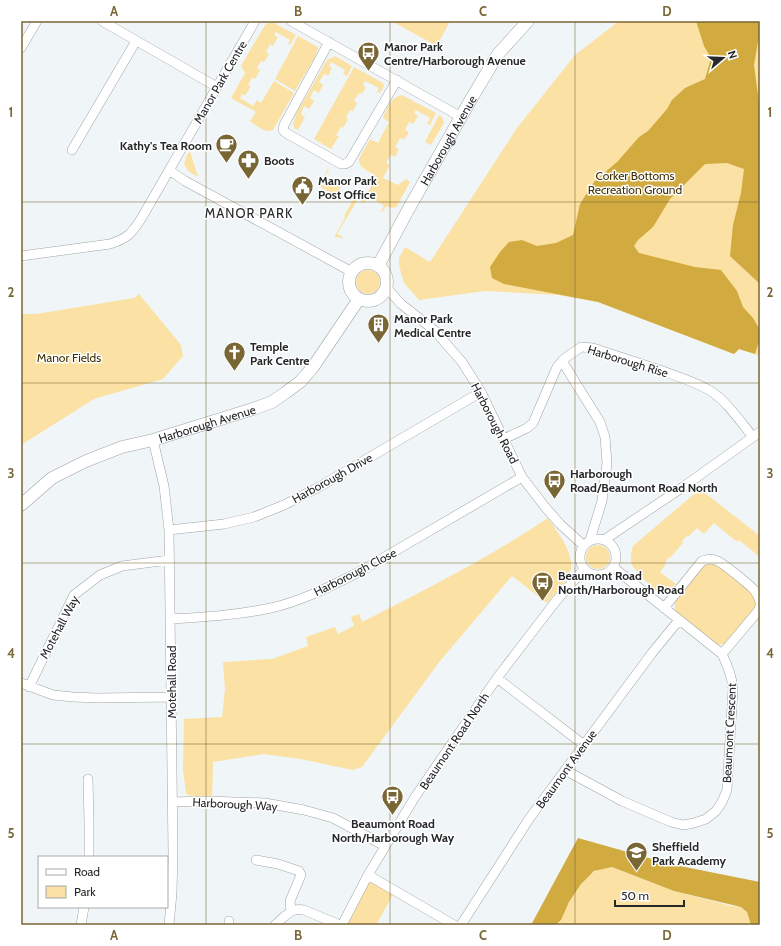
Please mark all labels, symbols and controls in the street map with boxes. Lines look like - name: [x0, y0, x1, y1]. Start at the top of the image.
- text: A: [110, 3, 119, 19]
- text: B: [294, 3, 302, 19]
- text: C: [479, 3, 487, 19]
- text: D: [662, 3, 672, 19]
- street label: Manor Park Centre: [190, 38, 250, 126]
- north arrow: [703, 38, 743, 78]
- place label: Manor Park Centre/Harborough Avenue: [384, 39, 526, 68]
- bus stop icon: Manor Park Centre/Harborough Avenue: [355, 40, 381, 73]
- text: N: [725, 49, 740, 61]
- street label: Harborough Avenue: [416, 92, 479, 188]
- text: 1: [9, 104, 13, 120]
- text: 1: [768, 104, 772, 120]
- cafe icon: Kathy's Tea Room: [214, 132, 240, 165]
- place label: Kathy's Tea Room: [120, 138, 212, 153]
- pharmacy icon: Boots: [235, 147, 261, 180]
- place label: Boots: [264, 153, 294, 168]
- park label: Corker Bottoms Recreation Ground: [588, 168, 682, 197]
- place label: Manor Park Post Office: [318, 173, 377, 202]
- public building icon: Manor Park Post Office: [290, 174, 316, 207]
- district label: MANOR PARK: [205, 205, 293, 221]
- text: 2: [8, 284, 15, 300]
- text: 2: [767, 284, 774, 300]
- place label: Manor Park Medical Centre: [394, 311, 471, 340]
- building icon: Manor Park Medical Centre: [366, 312, 392, 345]
- place label: Temple Park Centre: [250, 339, 310, 368]
- church icon: Temple Park Centre: [222, 340, 248, 373]
- street label: Harborough Rise: [586, 342, 670, 380]
- park label: Manor Fields: [37, 350, 101, 365]
- street label: Harborough Road: [468, 380, 522, 466]
- street label: Harborough Avenue: [156, 401, 257, 445]
- street label: Harborough Drive: [289, 450, 375, 506]
- text: 3: [7, 465, 15, 481]
- text: 3: [766, 465, 774, 481]
- place label: Harborough Road/Beaumont Road North: [570, 466, 718, 495]
- bus stop icon: Harborough Road/Beaumont Road North: [541, 467, 567, 500]
- street label: Harborough Close: [311, 545, 399, 599]
- place label: Beaumont Road North/Harborough Road: [558, 568, 684, 597]
- bus stop icon: Beaumont Road North/Harborough Road: [529, 569, 555, 602]
- street label: Motehall Way: [36, 593, 82, 661]
- text: 4: [7, 645, 15, 661]
- text: 4: [766, 645, 774, 661]
- street label: Motehall Road: [164, 646, 179, 718]
- street label: Beaumont Crescent: [719, 683, 739, 783]
- street label: Beaumont Road North: [416, 690, 492, 792]
- street label: Beaumont Avenue: [532, 727, 600, 811]
- bus stop icon: Beaumont Road North/Harborough Way: [380, 783, 406, 816]
- street label: Harborough Way: [192, 794, 278, 814]
- place label: Beaumont Road North/Harborough Way: [332, 816, 455, 845]
- text: 5: [8, 825, 15, 841]
- text: 5: [767, 825, 774, 841]
- place label: Sheffield Park Academy: [652, 839, 727, 868]
- school or university icon: Sheffield Park Academy: [623, 840, 649, 873]
- legend: [38, 856, 168, 908]
- text: Road: [74, 864, 100, 879]
- scale bar: [615, 882, 684, 908]
- text: Park: [74, 884, 96, 899]
- text: 50 m: [621, 888, 649, 903]
- text: A: [110, 927, 119, 943]
- text: B: [294, 927, 302, 943]
- text: C: [479, 927, 487, 943]
- text: D: [662, 927, 672, 943]

